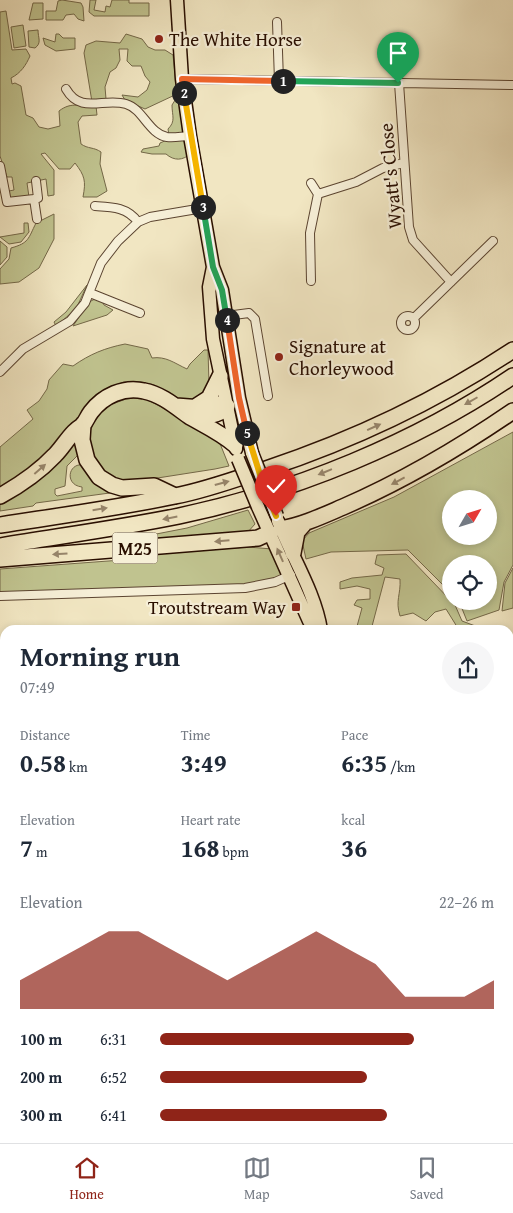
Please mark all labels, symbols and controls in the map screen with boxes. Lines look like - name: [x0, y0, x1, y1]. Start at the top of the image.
- place label: The White Horse: [169, 25, 302, 53]
- pin: [377, 32, 419, 83]
- marker: The White Horse: [153, 33, 165, 45]
- icon: arrive: [384, 39, 412, 67]
- pin: 1: [270, 68, 296, 94]
- text: 1: [280, 71, 287, 91]
- pin: 2: [172, 80, 196, 106]
- text: 2: [181, 83, 188, 103]
- street label: Wyatt's Close: [371, 122, 409, 230]
- pin: 3: [190, 194, 216, 220]
- text: 3: [200, 197, 207, 217]
- pin: 4: [214, 308, 240, 332]
- text: 4: [224, 310, 231, 330]
- place label: Signature at Chorleywood: [289, 332, 395, 382]
- marker: Signature at Chorleywood: [273, 351, 285, 363]
- one-way arrow: [465, 397, 478, 406]
- pin: 5: [234, 420, 260, 446]
- text: 5: [244, 423, 251, 443]
- one-way arrow: [367, 423, 381, 431]
- one-way arrow: [34, 463, 47, 474]
- pin: [255, 465, 297, 516]
- one-way arrow: [317, 468, 332, 476]
- icon: check: [262, 472, 290, 500]
- one-way arrow: [391, 477, 405, 485]
- one-way arrow: [215, 479, 230, 487]
- north arrow: [442, 490, 498, 545]
- map controls: [442, 490, 497, 610]
- one-way arrow: [92, 504, 108, 512]
- one-way arrow: [161, 514, 177, 522]
- road number: M25: [112, 532, 158, 564]
- one-way arrow: [213, 537, 229, 545]
- one-way arrow: [276, 548, 284, 562]
- one-way arrow: [51, 551, 67, 559]
- button: locate: [442, 555, 497, 610]
- place label: Troutstream Way: [148, 593, 287, 621]
- marker: Troutstream Way: [290, 601, 302, 613]
- text: Morning run: [20, 635, 180, 676]
- button: share: [442, 642, 494, 694]
- text: 07:49: [20, 675, 55, 699]
- text: Distance: [20, 725, 70, 745]
- text: Time: [181, 725, 210, 745]
- text: Pace: [341, 725, 368, 745]
- text: 0.58: [20, 745, 66, 781]
- text: 3:49: [181, 745, 227, 781]
- text: 6:35: [341, 745, 387, 781]
- text: km: [66, 757, 88, 777]
- text: /km: [387, 757, 416, 777]
- text: Elevation: [20, 810, 75, 830]
- text: Heart rate: [181, 810, 241, 830]
- text: kcal: [341, 810, 365, 830]
- text: 7: [20, 830, 33, 866]
- text: 168: [181, 830, 220, 866]
- text: 36: [341, 830, 367, 866]
- text: m: [33, 842, 47, 862]
- text: bpm: [220, 842, 249, 862]
- text: Elevation: [20, 890, 83, 914]
- text: 22–26 m: [439, 890, 494, 914]
- text: 100 m: [20, 1027, 62, 1051]
- text: 6:31: [100, 1027, 127, 1051]
- text: 200 m: [20, 1065, 62, 1089]
- text: 6:52: [100, 1065, 127, 1089]
- text: 300 m: [20, 1103, 62, 1127]
- text: 6:41: [100, 1103, 127, 1127]
- tab: Home: [69, 1154, 104, 1204]
- tab: Map: [243, 1154, 271, 1204]
- tab: Saved: [410, 1154, 444, 1204]

